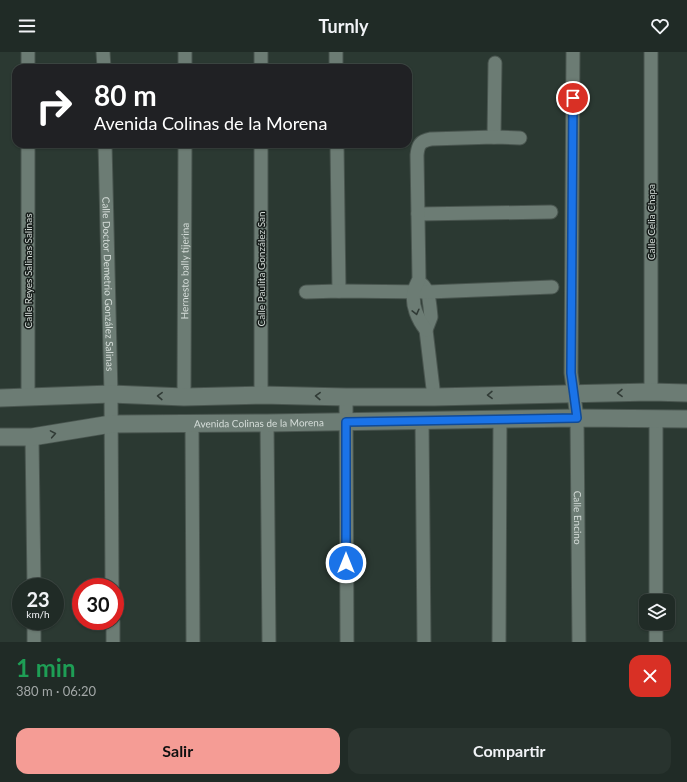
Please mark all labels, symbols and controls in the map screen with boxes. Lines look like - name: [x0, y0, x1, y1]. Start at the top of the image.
- icon: menu: [16, 15, 38, 37]
- text: Turnly: [318, 15, 369, 37]
- icon: heart: [649, 15, 671, 37]
- text: 80 m: [94, 78, 157, 112]
- icon: right: [28, 80, 80, 132]
- pin: [556, 81, 590, 115]
- icon: arrive: [562, 87, 584, 109]
- text: Avenida Colinas de la Morena: [94, 112, 327, 134]
- street label: Calle Celia Chapa: [645, 184, 657, 260]
- street label: Calle Doctor Demetrio González Salinas: [100, 197, 116, 371]
- street label: Calle Paulita González San: [255, 211, 267, 327]
- street label: Calle Reyes Salinas Salinas: [22, 214, 34, 328]
- street label: Hernesto bally tijerina: [178, 223, 191, 319]
- one-way arrow: [412, 309, 420, 316]
- one-way arrow: [617, 388, 623, 397]
- one-way arrow: [487, 391, 493, 400]
- one-way arrow: [157, 392, 163, 401]
- one-way arrow: [315, 392, 321, 401]
- street label: Avenida Colinas de la Morena: [194, 416, 324, 429]
- one-way arrow: [50, 430, 56, 439]
- street label: Calle Encino: [572, 491, 584, 545]
- position arrow: [325, 542, 367, 584]
- speed limit sign: 30: [72, 578, 124, 630]
- text: 23: [26, 587, 50, 611]
- map controls: [639, 594, 675, 630]
- button: layers: [639, 594, 675, 630]
- text: km/h: [26, 608, 50, 620]
- text: 1 min: [16, 653, 76, 682]
- button: close: [629, 655, 671, 697]
- text: 380 m · 06:20: [16, 683, 96, 699]
- button: Salir: [16, 728, 340, 774]
- button: Compartir: [348, 728, 671, 774]

